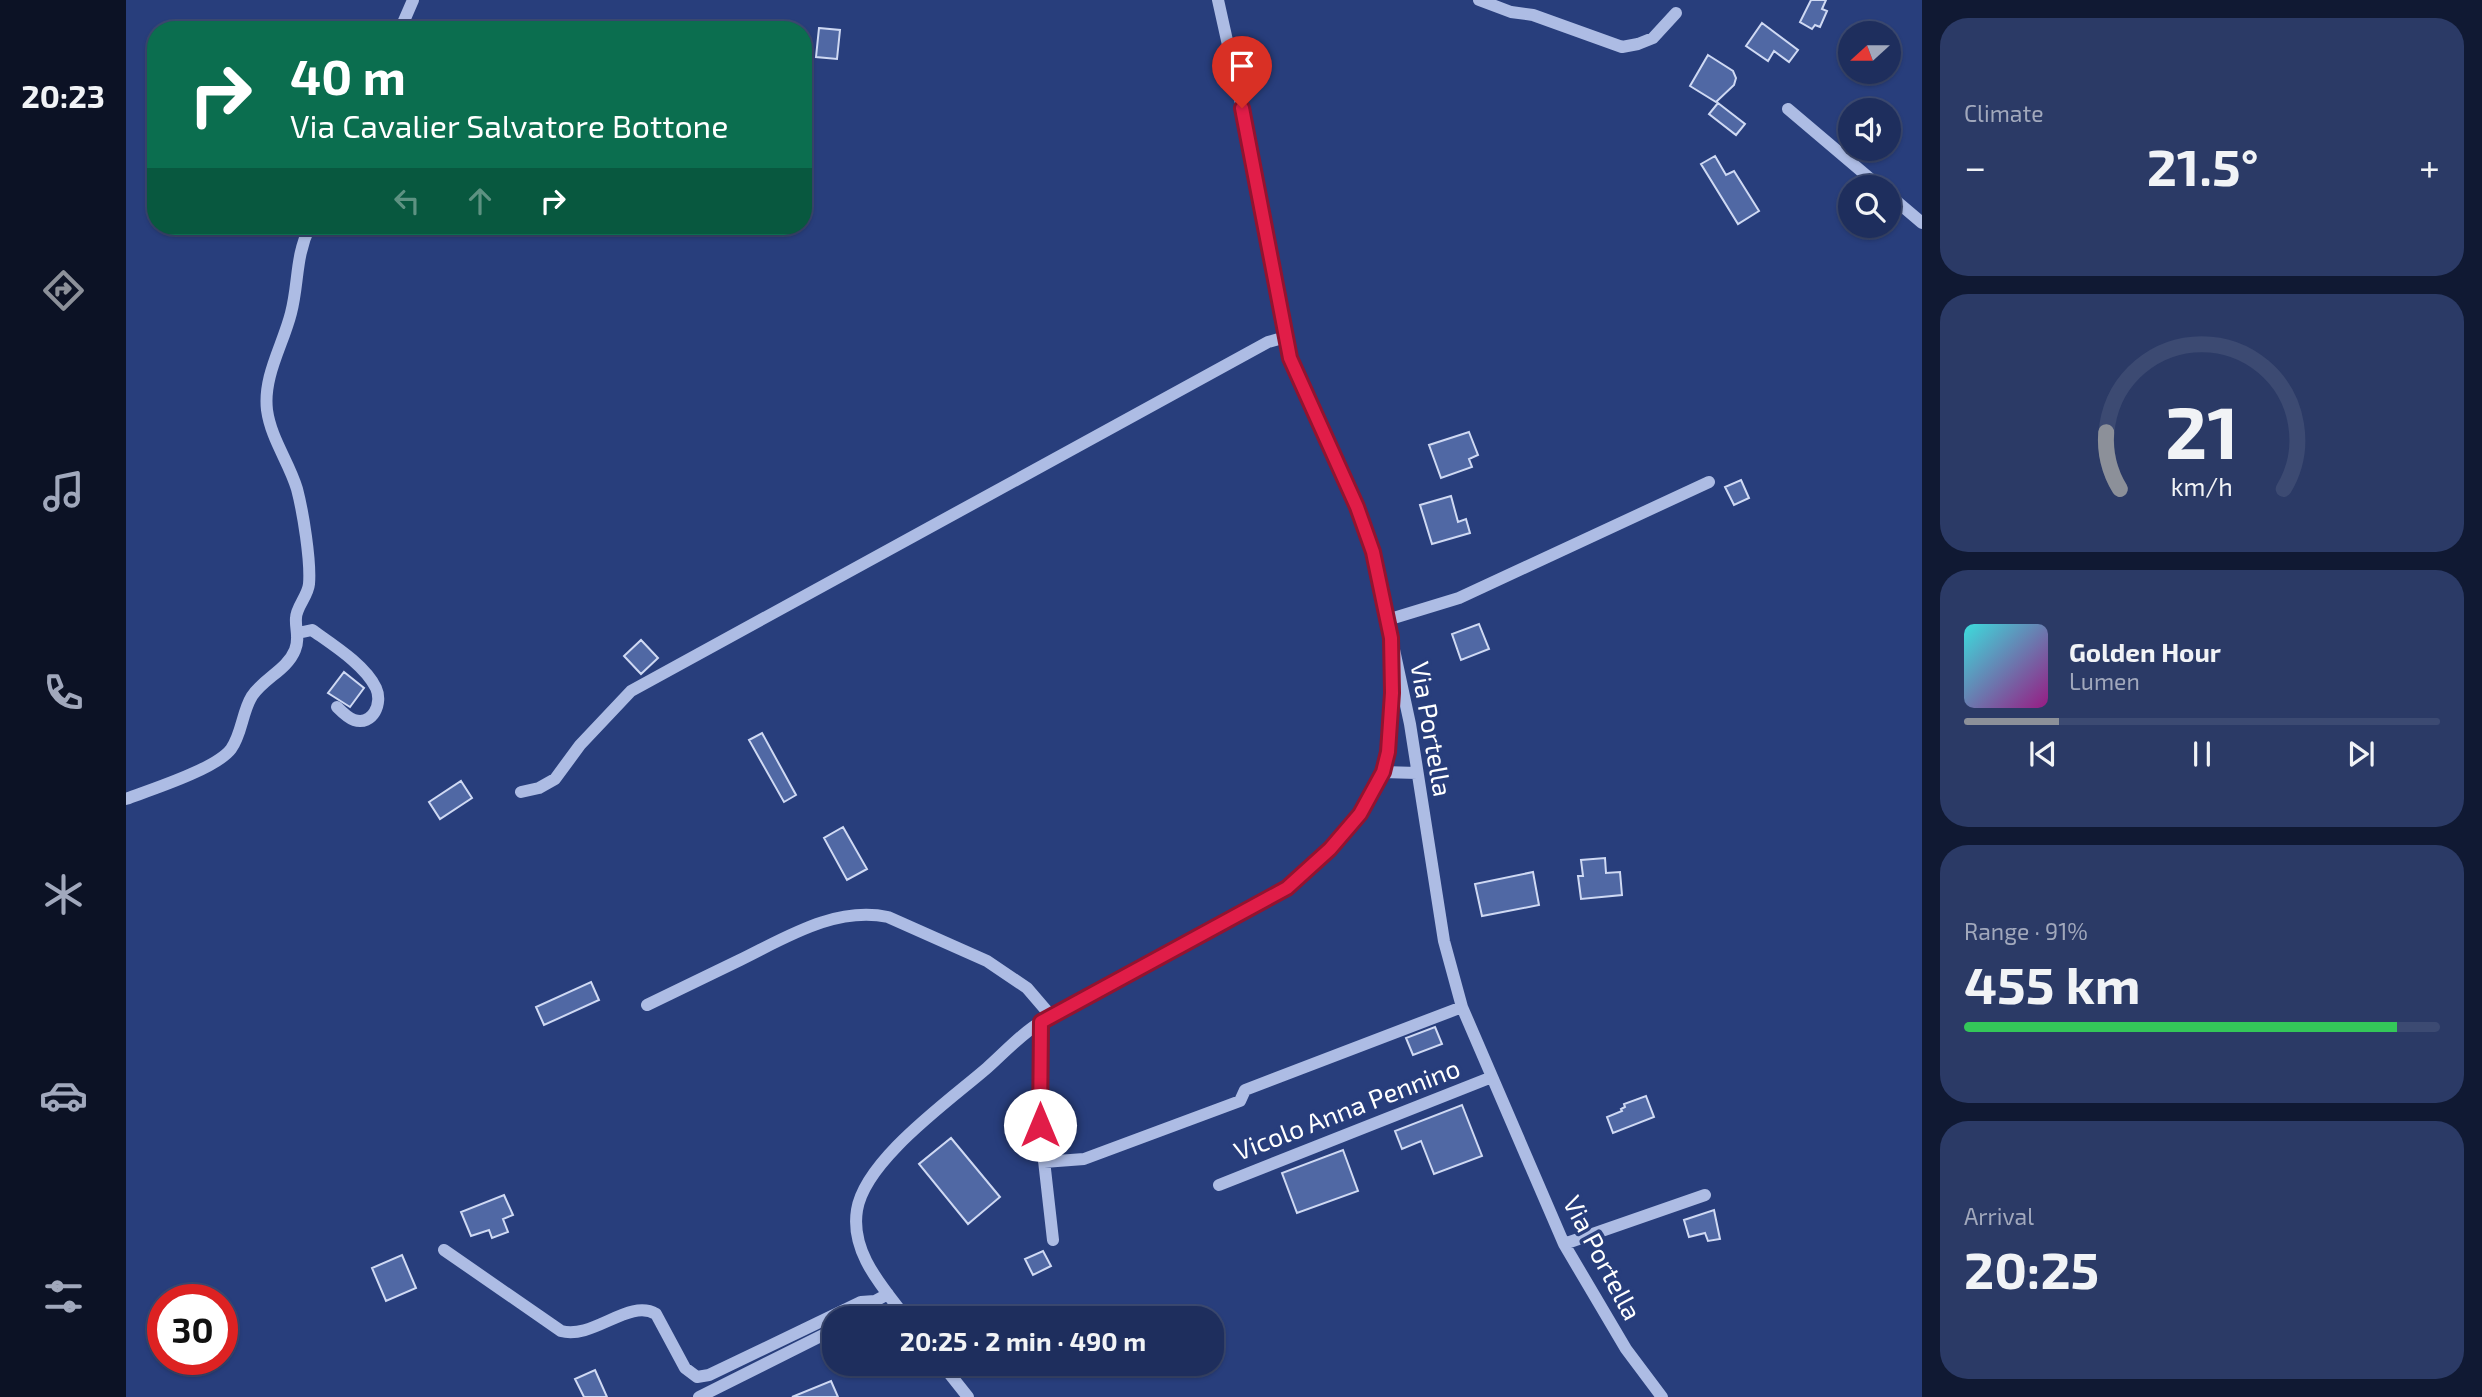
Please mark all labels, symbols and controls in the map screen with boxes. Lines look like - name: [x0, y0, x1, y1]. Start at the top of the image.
- north arrow: [1838, 21, 1900, 84]
- map controls: [1838, 21, 1901, 238]
- pin: [1212, 36, 1272, 108]
- text: 40 m: [290, 46, 406, 105]
- icon: arrive: [1223, 47, 1261, 85]
- icon: right: [175, 49, 266, 140]
- text: 20:23: [21, 76, 105, 114]
- button: sound: [1838, 98, 1901, 161]
- text: Climate: [1964, 99, 2044, 127]
- text: Via Cavalier Salvatore Bottone: [290, 106, 728, 144]
- text: 21.5°: [2147, 134, 2259, 196]
- text: −: [1964, 143, 1986, 189]
- text: +: [2419, 143, 2440, 189]
- button: search: [1838, 175, 1901, 238]
- icon: left: [388, 182, 426, 220]
- icon: ahead: [461, 182, 499, 220]
- icon: right: [534, 182, 572, 220]
- icon: directions: [39, 266, 88, 315]
- text: 21: [2165, 386, 2239, 474]
- icon: music: [39, 467, 88, 516]
- text: km/h: [2171, 470, 2233, 500]
- text: Golden Hour: [2069, 636, 2221, 667]
- street label: Via Portella: [1405, 659, 1460, 799]
- text: Lumen: [2069, 667, 2140, 695]
- icon: phone: [39, 668, 88, 717]
- icon: previous: [2024, 735, 2062, 773]
- icon: pause: [2183, 735, 2221, 773]
- icon: next: [2342, 735, 2380, 773]
- icon: climate: [39, 870, 88, 919]
- text: Range · 91%: [1964, 917, 2088, 945]
- text: 455 km: [1964, 952, 2141, 1014]
- street label: Vicolo Anna Pennino: [1229, 1051, 1464, 1166]
- icon: car: [39, 1071, 88, 1120]
- position arrow: [1003, 1088, 1077, 1162]
- street label: Via Portella: [1558, 1190, 1649, 1325]
- text: Arrival: [1964, 1202, 2034, 1230]
- text: 20:25: [1964, 1237, 2099, 1299]
- icon: filters: [39, 1272, 88, 1321]
- speed limit sign: 30: [147, 1284, 238, 1375]
- text: 20:25 · 2 min · 490 m: [900, 1325, 1146, 1356]

